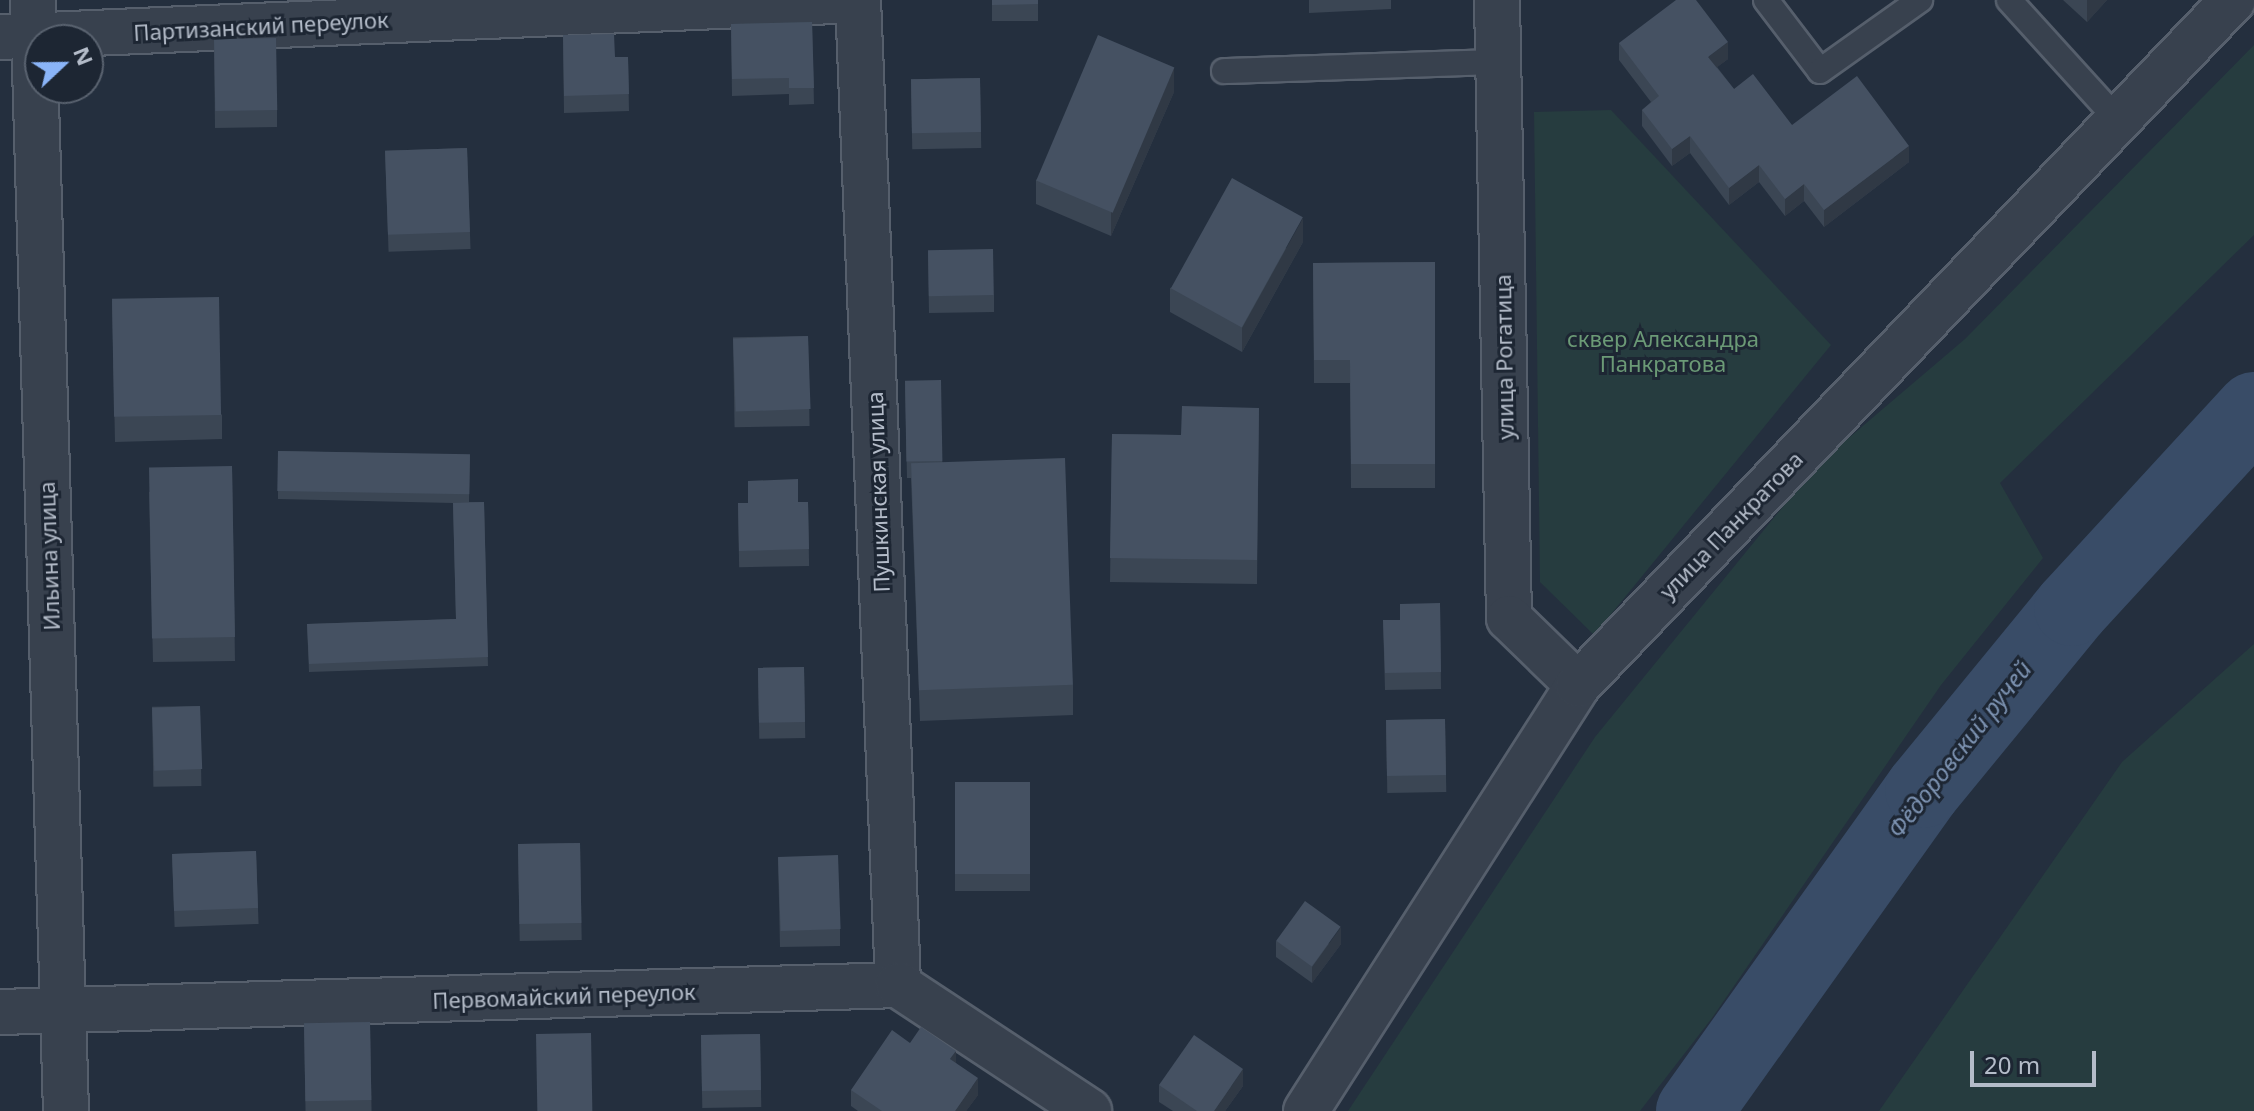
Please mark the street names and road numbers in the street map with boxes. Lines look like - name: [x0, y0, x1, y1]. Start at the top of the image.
- street label: Партизанский переулок: [133, 6, 389, 46]
- street label: улица Рогатица: [1489, 274, 1519, 440]
- street label: Пушкинская улица: [861, 391, 895, 593]
- street label: улица Панкратова: [1654, 446, 1808, 604]
- street label: Ильина улица: [33, 481, 65, 631]
- street label: Первомайский переулок: [432, 978, 696, 1014]

